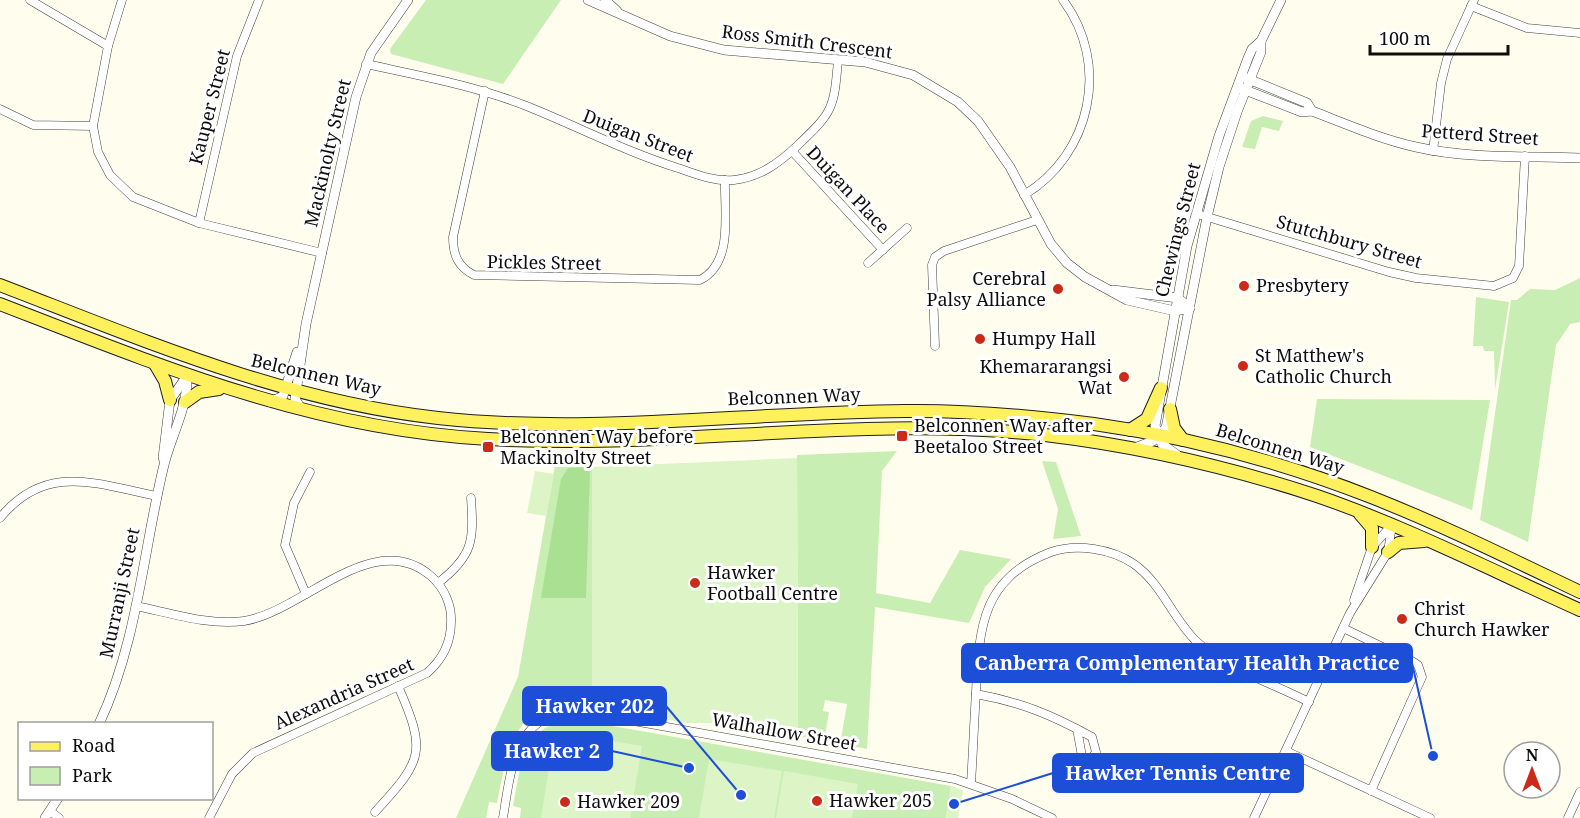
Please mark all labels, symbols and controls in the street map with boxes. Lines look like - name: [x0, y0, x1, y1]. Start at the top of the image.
- scale bar: [1370, 18, 1508, 56]
- street label: Ross Smith Crescent: [720, 19, 894, 63]
- text: 100 m: [1379, 26, 1431, 50]
- street label: Kauper Street: [183, 47, 235, 167]
- street label: Mackinolty Street: [298, 76, 356, 229]
- street label: Duigan Street: [580, 103, 697, 167]
- street label: Petterd Street: [1421, 118, 1539, 150]
- street label: Duigan Place: [802, 140, 896, 238]
- street label: Chewings Street: [1149, 160, 1205, 299]
- street label: Stutchbury Street: [1274, 209, 1425, 273]
- street label: Pickles Street: [487, 249, 601, 275]
- place label: Cerebral Palsy Alliance: [927, 266, 1046, 311]
- place label: Presbytery: [1256, 273, 1349, 297]
- marker: Presbytery: [1237, 279, 1251, 293]
- marker: Cerebral Palsy Alliance: [1051, 282, 1065, 296]
- place label: Humpy Hall: [992, 326, 1096, 350]
- marker: Humpy Hall: [973, 332, 987, 346]
- place label: St Matthew's Catholic Church: [1255, 343, 1392, 388]
- street label: Belconnen Way: [249, 347, 384, 401]
- place label: Khemararangsi Wat: [980, 354, 1112, 399]
- marker: St Matthew's Catholic Church: [1236, 359, 1250, 373]
- marker: Khemararangsi Wat: [1117, 370, 1131, 384]
- street label: Belconnen Way: [727, 382, 862, 410]
- place label: Belconnen Way after Beetaloo Street: [914, 413, 1093, 458]
- street label: Belconnen Way: [1213, 417, 1348, 479]
- place label: Belconnen Way before Mackinolty Street: [500, 424, 693, 469]
- marker: Belconnen Way after Beetaloo Street: [895, 429, 909, 443]
- marker: Belconnen Way before Mackinolty Street: [481, 440, 495, 454]
- street label: Murranji Street: [93, 525, 145, 660]
- place label: Hawker Football Centre: [707, 560, 838, 605]
- marker: Hawker Football Centre: [688, 576, 702, 590]
- place label: Christ Church Hawker: [1414, 596, 1550, 641]
- marker: Christ Church Hawker: [1395, 612, 1409, 626]
- callout: Canberra Complementary Health Practice: [962, 644, 1412, 682]
- text: Canberra Complementary Health Practice: [974, 649, 1400, 676]
- street label: Alexandria Street: [270, 652, 417, 735]
- callout: Hawker 202: [523, 687, 666, 725]
- text: Hawker 202: [536, 692, 654, 719]
- street label: Walhallow Street: [710, 706, 859, 756]
- legend: [18, 722, 213, 800]
- callout: Hawker 2: [492, 732, 612, 770]
- text: Road: [72, 733, 115, 757]
- text: Hawker 2: [504, 737, 600, 764]
- north arrow: [1502, 740, 1562, 800]
- text: N: [1526, 744, 1539, 766]
- callout: Hawker Tennis Centre: [1053, 754, 1303, 792]
- text: Hawker Tennis Centre: [1065, 759, 1291, 786]
- text: Park: [72, 763, 112, 787]
- place label: Hawker 205: [829, 788, 932, 812]
- place label: Hawker 209: [577, 789, 680, 813]
- marker: Hawker 205: [810, 794, 824, 808]
- marker: Hawker 209: [558, 795, 572, 809]

